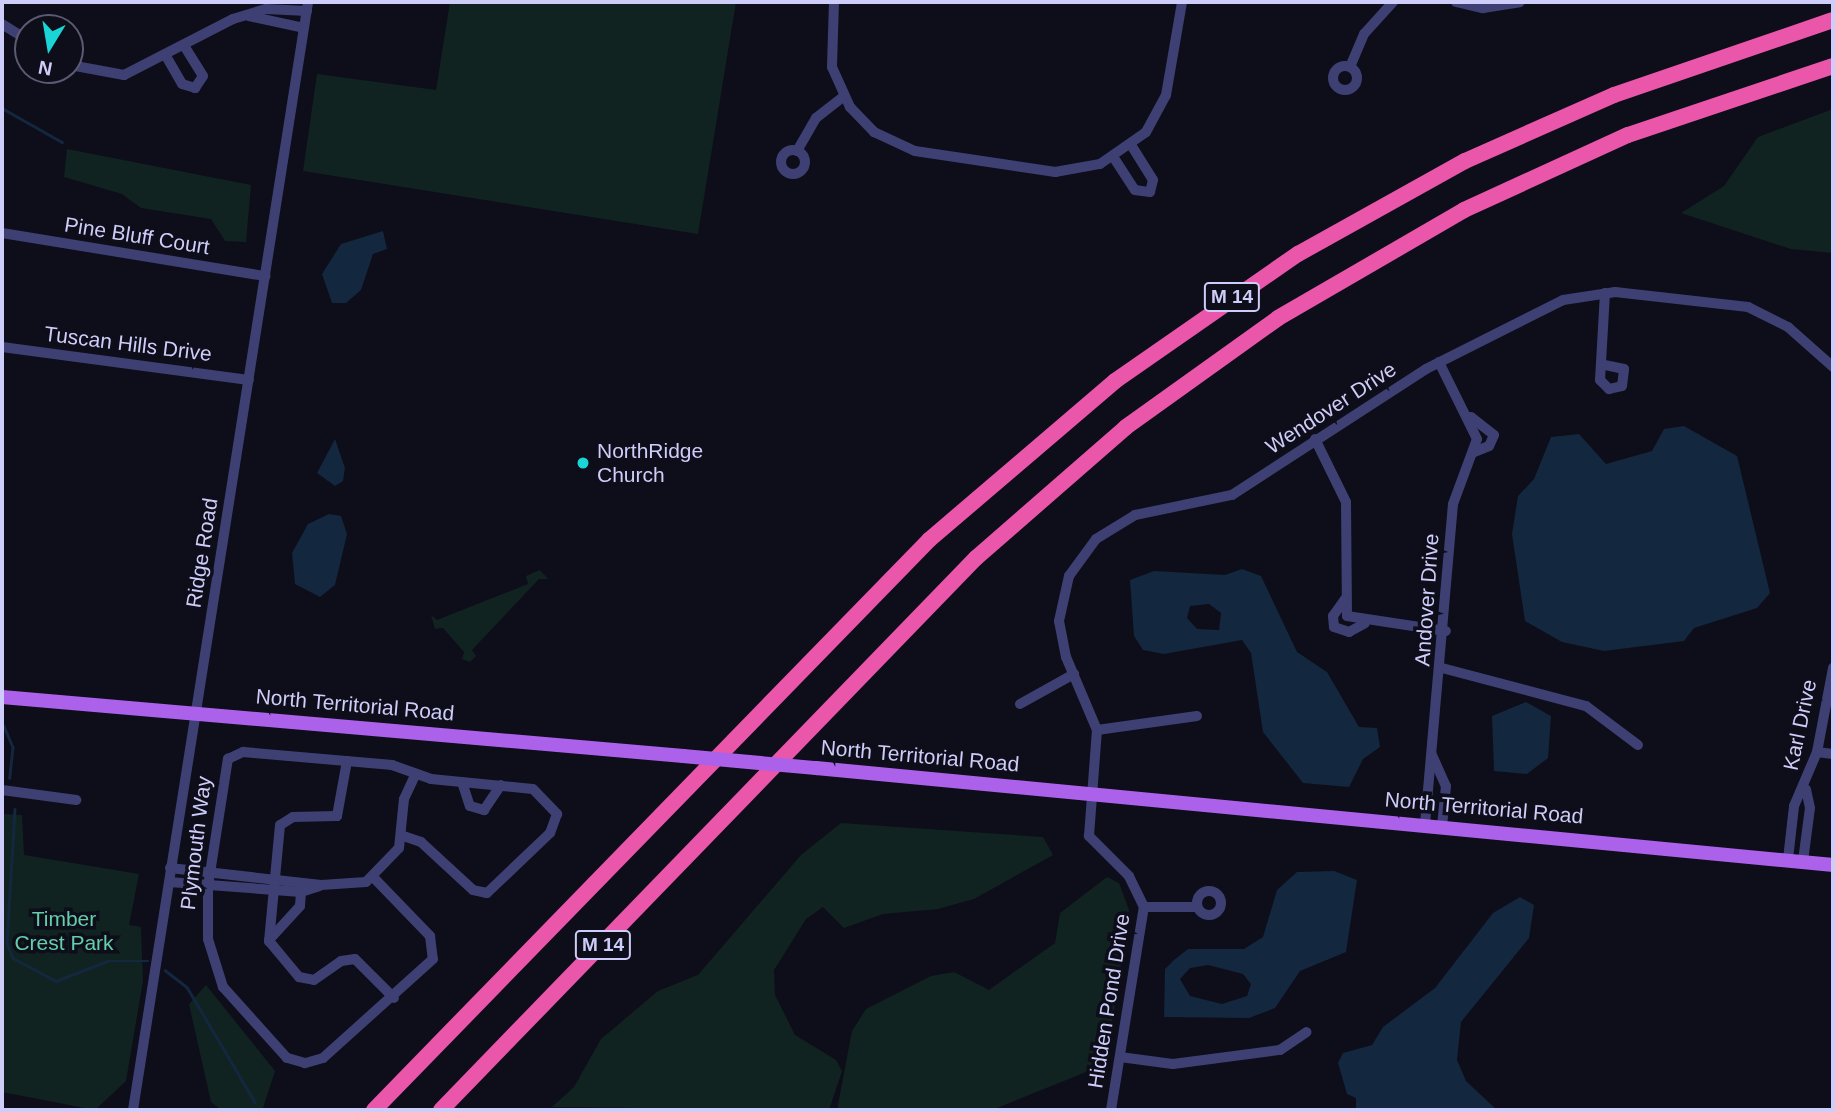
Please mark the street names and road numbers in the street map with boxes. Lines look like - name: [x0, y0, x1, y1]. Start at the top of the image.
- street label: Pine Bluff Court: [63, 212, 211, 260]
- road number: M 14: [1202, 282, 1262, 312]
- street label: Tuscan Hills Drive: [43, 321, 213, 367]
- street label: Wendover Drive: [1261, 357, 1401, 459]
- street label: Ridge Road: [181, 496, 223, 610]
- street label: Andover Drive: [1410, 533, 1444, 667]
- street label: Karl Drive: [1778, 677, 1822, 773]
- street label: North Territorial Road: [254, 684, 456, 726]
- street label: North Territorial Road: [819, 735, 1021, 777]
- street label: Plymouth Way: [175, 775, 217, 911]
- street label: North Territorial Road: [1383, 787, 1585, 829]
- street label: Hidden Pond Drive: [1083, 912, 1135, 1090]
- road number: M 14: [573, 930, 633, 960]

